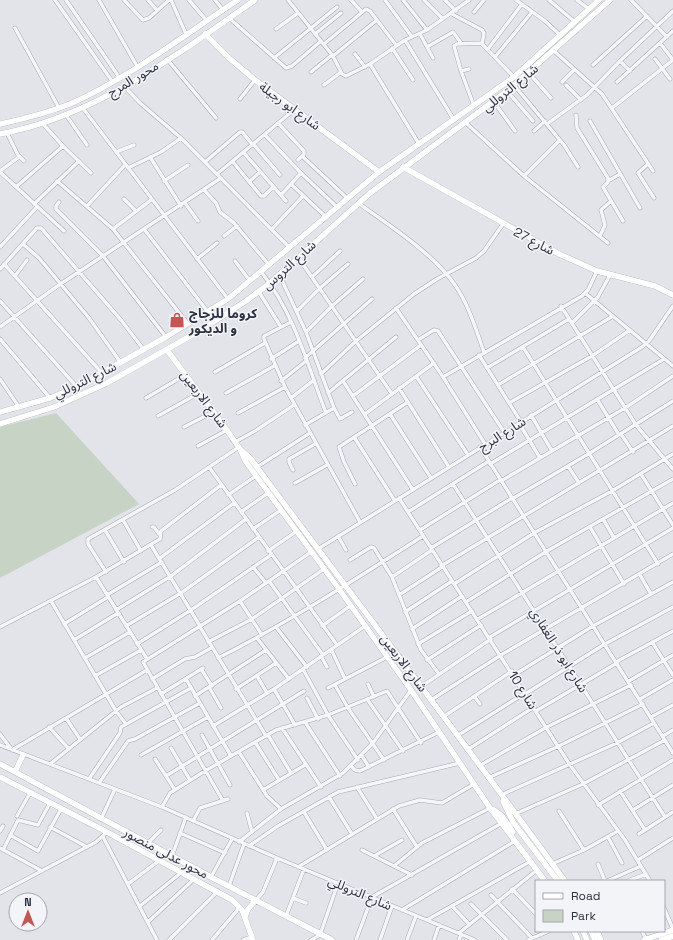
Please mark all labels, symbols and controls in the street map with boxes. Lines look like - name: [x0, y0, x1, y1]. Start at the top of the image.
- street label: محور المرج: [104, 57, 163, 103]
- street label: شارع التروللي: [478, 60, 543, 118]
- street label: شارع ابو رجيلة: [255, 78, 324, 136]
- street label: شارع 27: [510, 223, 557, 261]
- street label: شارع التروس: [259, 236, 321, 295]
- place label: كروما للزجاج و الديكور: [188, 305, 257, 337]
- shop icon: كروما للزجاج و الديكور: [168, 311, 186, 329]
- street label: شارع التروللي: [51, 357, 120, 404]
- street label: شارع الاربعين: [175, 367, 231, 433]
- street label: شارع البرج: [475, 413, 530, 457]
- street label: شارع ابو ذر الغفاري: [524, 604, 592, 697]
- street label: شارع الاربعين: [375, 631, 431, 697]
- street label: شارع 10: [503, 667, 541, 714]
- street label: محور عدلى منصور: [120, 823, 211, 883]
- street label: شارع التروللي: [325, 872, 395, 916]
- legend: [535, 880, 665, 932]
- text: Road: [571, 888, 600, 904]
- north arrow: [8, 892, 48, 932]
- text: N: [24, 895, 32, 909]
- text: Park: [571, 908, 596, 924]

